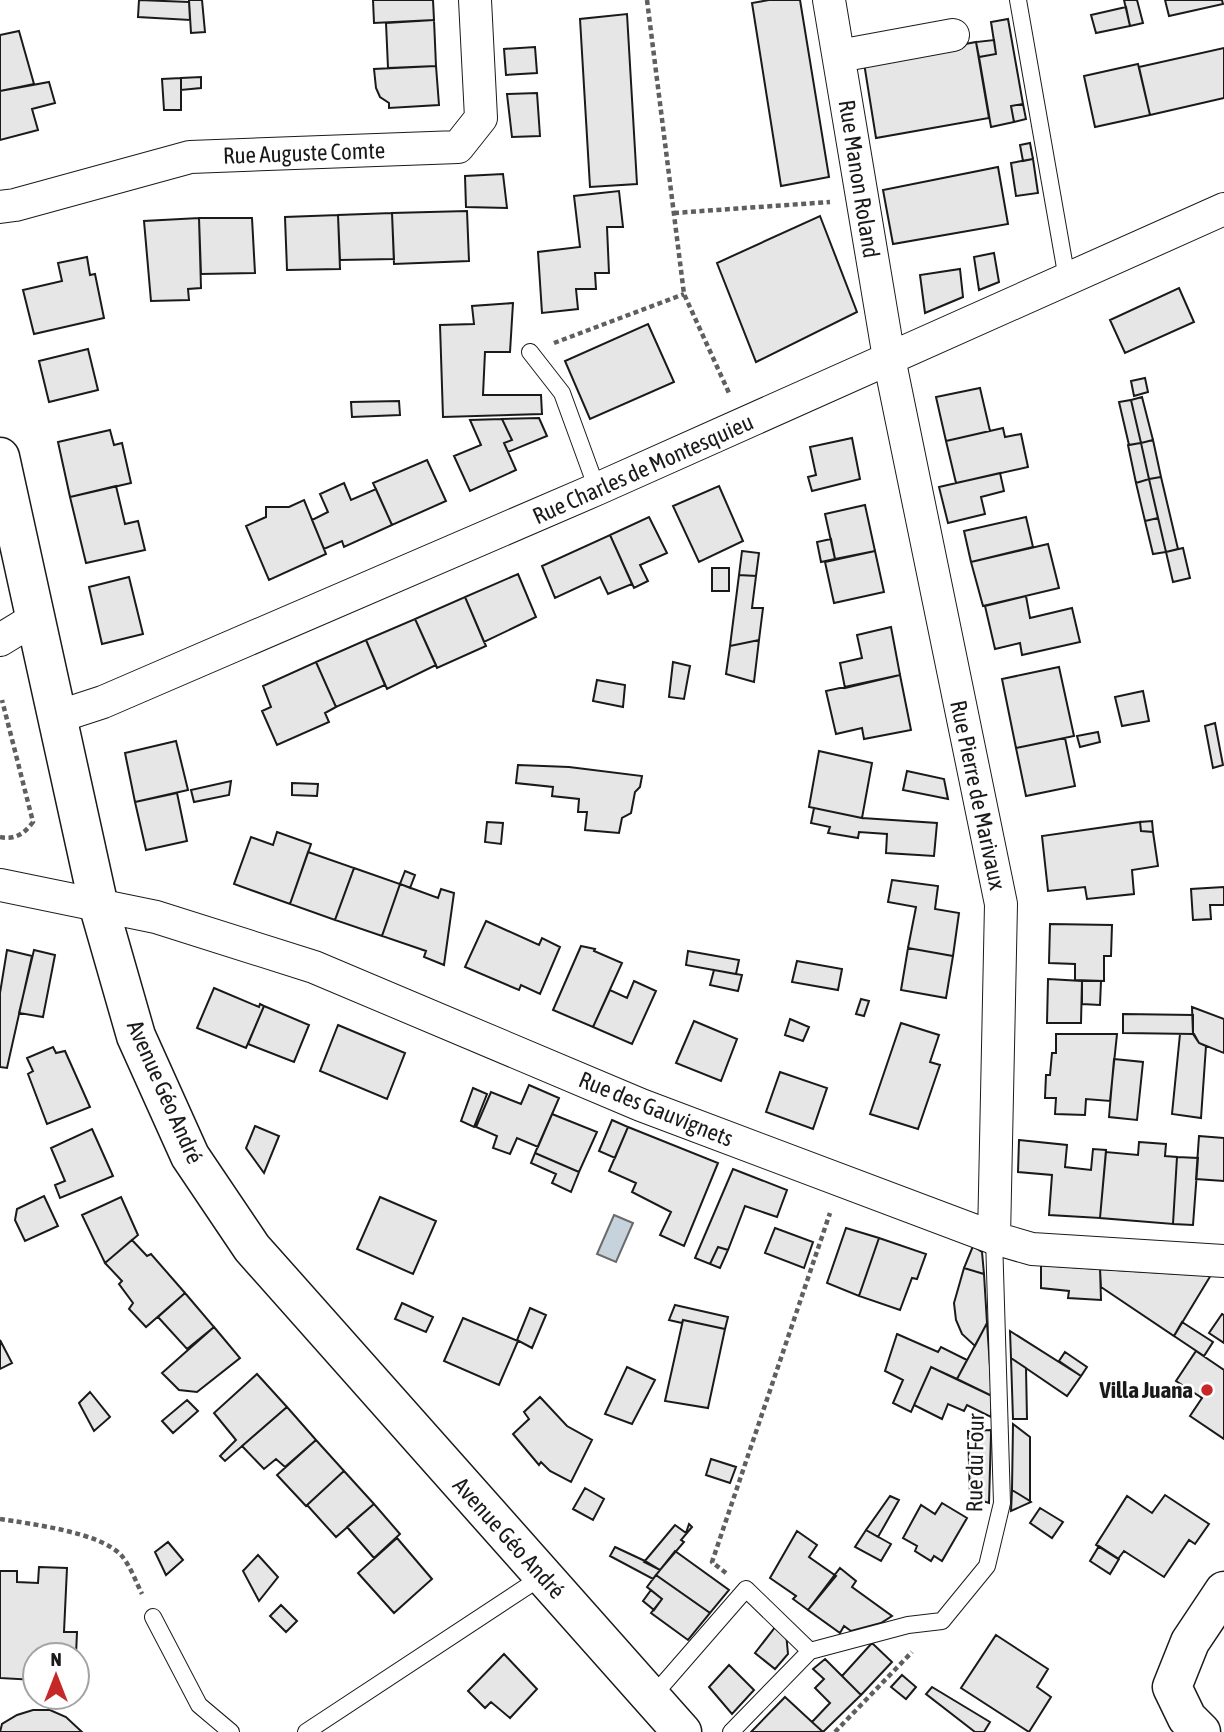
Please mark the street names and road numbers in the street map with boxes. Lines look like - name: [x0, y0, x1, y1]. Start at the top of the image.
- street label: Rue Manon Roland: [834, 98, 884, 260]
- street label: Rue Auguste Comte: [222, 137, 386, 169]
- street label: Rue Charles de Montesquieu: [529, 409, 757, 529]
- street label: Rue Pierre de Marivaux: [945, 698, 1011, 892]
- street label: Avenue Géo André: [122, 1016, 208, 1168]
- street label: Rue des Gauvignets: [575, 1066, 737, 1152]
- street label: Rue du Four: [961, 1412, 989, 1513]
- street label: Avenue Géo André: [448, 1472, 570, 1604]

